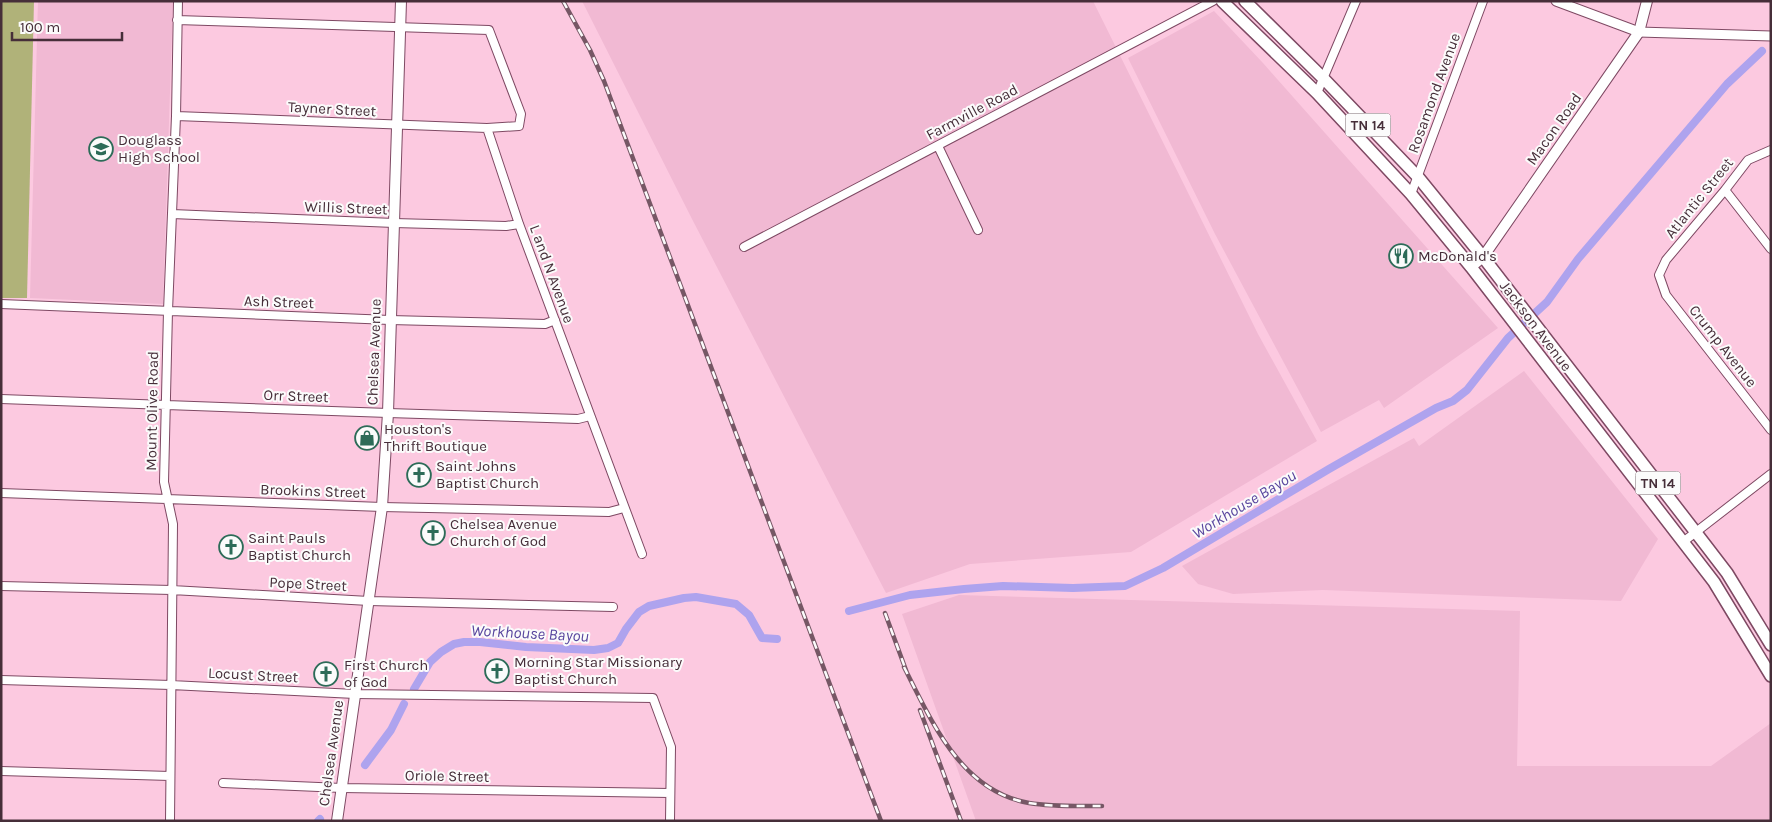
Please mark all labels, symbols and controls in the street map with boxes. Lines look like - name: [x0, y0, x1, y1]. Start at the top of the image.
- scale bar: [12, 10, 122, 42]
- text: 100 m: [20, 18, 60, 36]
- street label: Rosamond Avenue: [1404, 30, 1464, 156]
- street label: Farmville Road: [923, 80, 1021, 144]
- street label: Macon Road: [1523, 89, 1585, 169]
- street label: Tayner Street: [287, 98, 377, 120]
- road number: TN 14: [1346, 114, 1390, 136]
- place label: Douglass High School: [118, 131, 200, 166]
- school or university icon: Douglass High School: [88, 136, 114, 162]
- street label: Atlantic Street: [1661, 154, 1737, 242]
- street label: Willis Street: [304, 198, 388, 218]
- street label: L and N Avenue: [526, 222, 578, 326]
- restaurant icon: McDonald's: [1388, 243, 1414, 269]
- place label: McDonald's: [1418, 247, 1497, 265]
- street label: Jackson Avenue: [1496, 277, 1576, 375]
- street label: Ash Street: [244, 292, 315, 312]
- street label: Chelsea Avenue: [363, 298, 385, 406]
- street label: Crump Avenue: [1685, 301, 1761, 391]
- street label: Mount Olive Road: [142, 351, 162, 471]
- street label: Orr Street: [263, 386, 329, 406]
- place label: Houston's Thrift Boutique: [384, 420, 487, 455]
- shop icon: Houston's Thrift Boutique: [354, 425, 380, 451]
- place label: Saint Johns Baptist Church: [436, 457, 539, 492]
- church icon: Saint Johns Baptist Church: [406, 462, 432, 488]
- water label: Workhouse Bayou: [1188, 465, 1300, 543]
- road number: TN 14: [1636, 472, 1680, 494]
- street label: Brookins Street: [260, 480, 367, 502]
- place label: Chelsea Avenue Church of God: [450, 515, 557, 550]
- church icon: Chelsea Avenue Church of God: [420, 520, 446, 546]
- place label: Saint Pauls Baptist Church: [248, 529, 351, 564]
- church icon: Saint Pauls Baptist Church: [218, 534, 244, 560]
- street label: Pope Street: [269, 573, 348, 595]
- water label: Workhouse Bayou: [471, 620, 589, 646]
- place label: Morning Star Missionary Baptist Church: [514, 653, 682, 688]
- place label: First Church of God: [344, 656, 428, 691]
- church icon: Morning Star Missionary Baptist Church: [484, 658, 510, 684]
- church icon: First Church of God: [313, 661, 339, 687]
- street label: Locust Street: [207, 664, 299, 686]
- street label: Chelsea Avenue: [315, 699, 347, 807]
- street label: Oriole Street: [405, 766, 490, 786]

